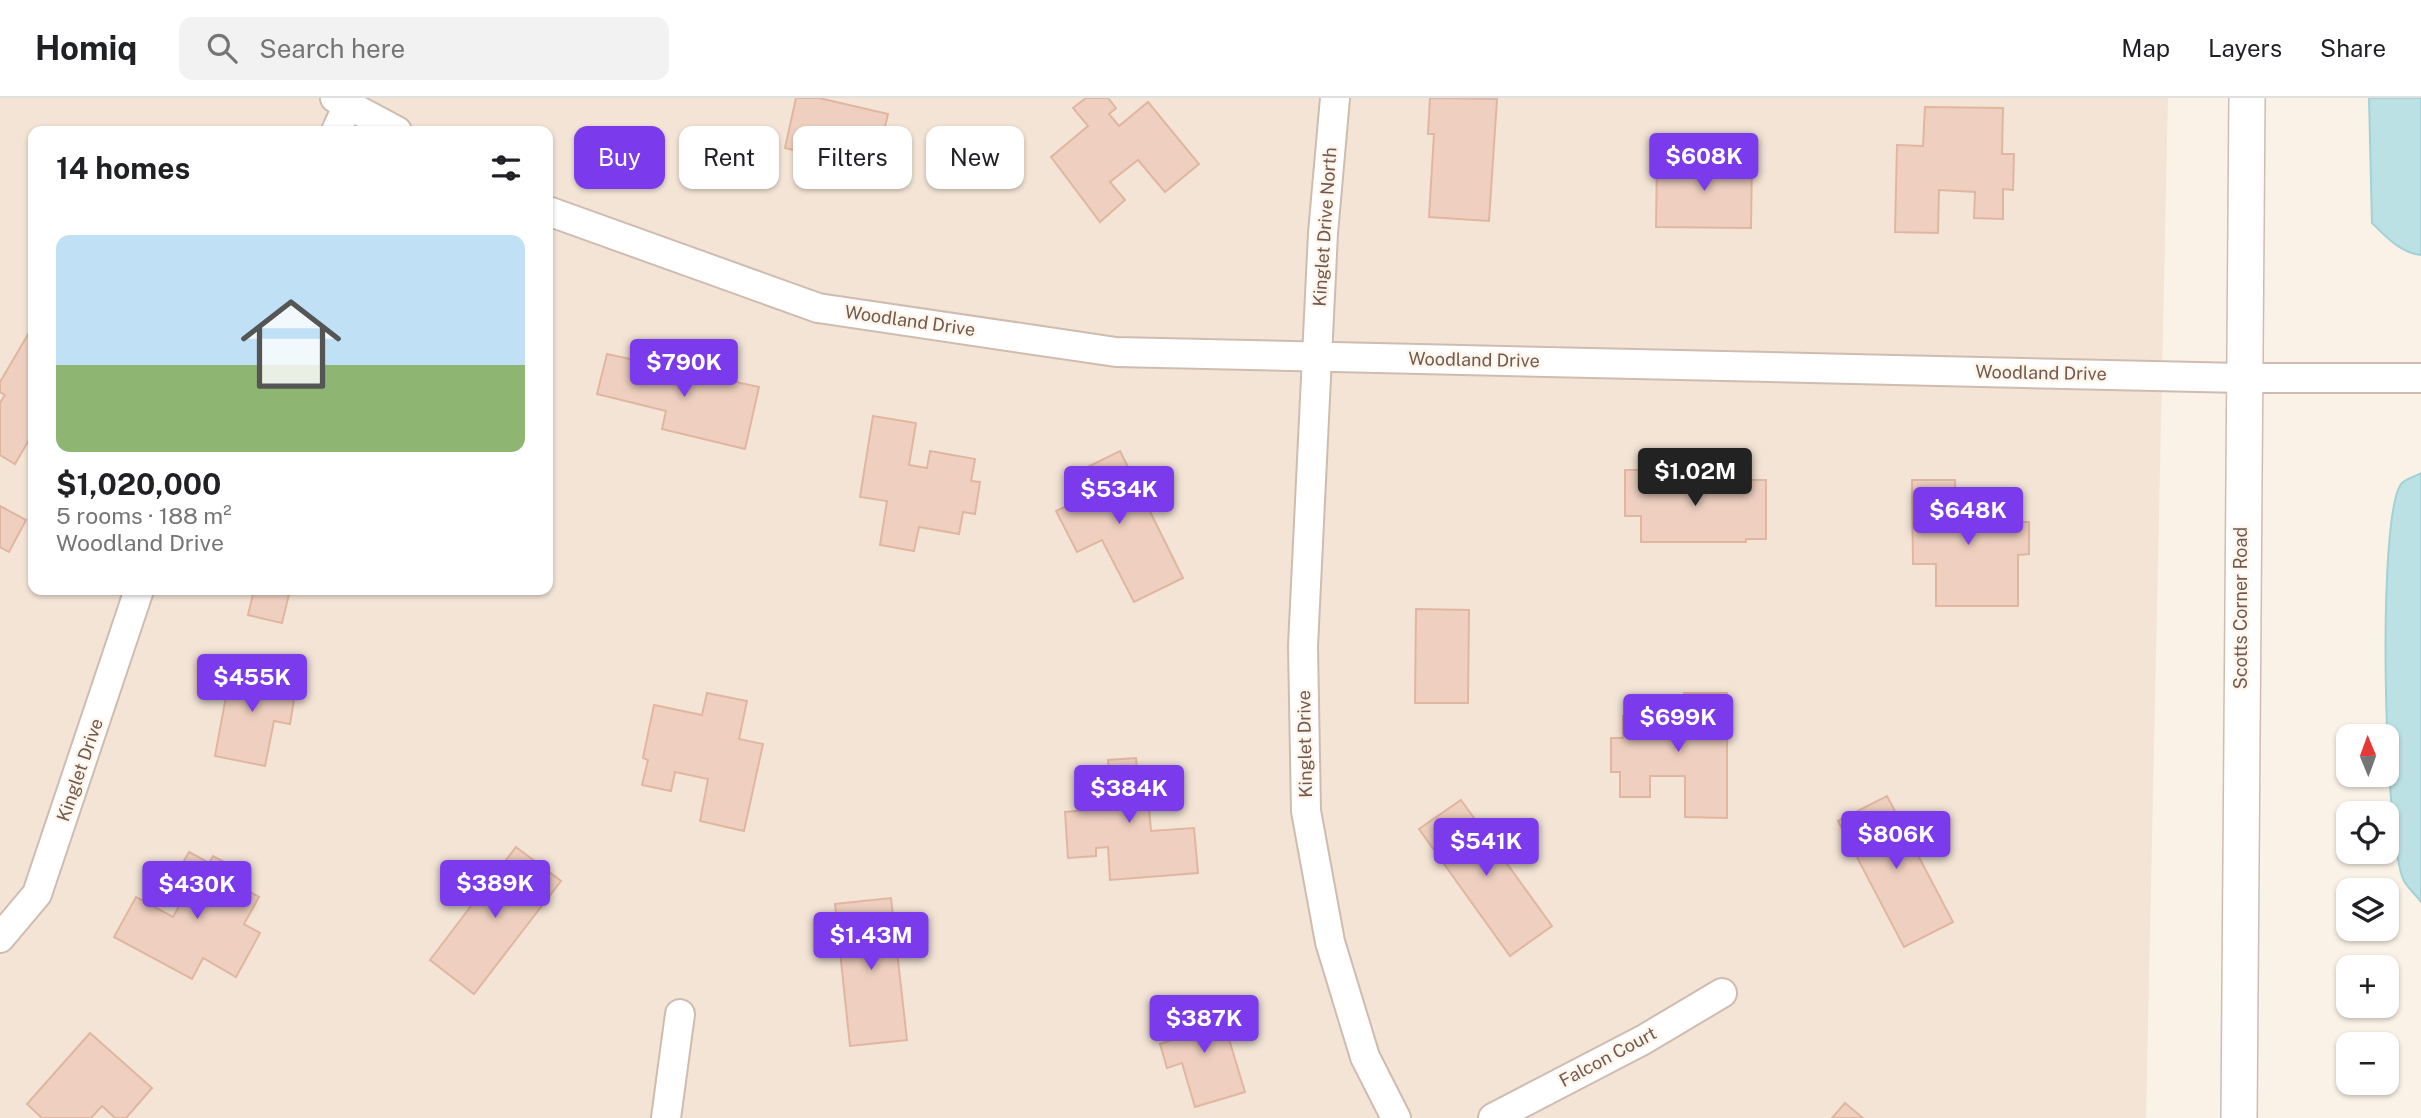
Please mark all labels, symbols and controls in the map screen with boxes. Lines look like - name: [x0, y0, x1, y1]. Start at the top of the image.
- search box: [179, 17, 669, 80]
- text: Homiq: [35, 29, 137, 67]
- icon: search: [203, 29, 241, 67]
- text: Search here: [259, 33, 405, 64]
- text: Map: [2121, 34, 2170, 62]
- text: Layers: [2208, 34, 2282, 62]
- text: Share: [2320, 34, 2386, 62]
- chip: Buy: [574, 126, 665, 189]
- chip: Rent: [679, 126, 779, 189]
- chip: Filters: [793, 126, 912, 189]
- chip: New: [926, 126, 1024, 189]
- pin: $608K: [1655, 134, 1753, 193]
- text: $608K: [1665, 142, 1743, 169]
- street label: Kinglet Drive North: [1308, 147, 1341, 307]
- icon: filters: [487, 149, 525, 187]
- text: 14 homes: [56, 150, 190, 186]
- icon: home: [228, 281, 354, 407]
- street label: Woodland Drive: [844, 301, 977, 340]
- pin: $790K: [635, 340, 733, 399]
- text: $790K: [646, 348, 722, 375]
- street label: Woodland Drive: [1408, 348, 1540, 371]
- street label: Woodland Drive: [1975, 361, 2107, 384]
- pin: $1.02M: [1638, 448, 1752, 508]
- text: $1.02M: [1654, 457, 1736, 484]
- text: $1,020,000: [56, 466, 221, 502]
- pin: $534K: [1070, 466, 1168, 526]
- text: $534K: [1080, 475, 1158, 502]
- pin: $648K: [1919, 488, 2017, 547]
- text: $648K: [1929, 496, 2007, 523]
- text: 5 rooms · 188 m²: [56, 502, 232, 529]
- street label: Scotts Corner Road: [2230, 527, 2251, 689]
- text: Woodland Drive: [56, 529, 224, 556]
- pin: $455K: [203, 654, 301, 714]
- text: $455K: [213, 663, 291, 690]
- street label: Kinglet Drive: [1293, 690, 1316, 798]
- pin: $699K: [1629, 694, 1727, 754]
- text: $699K: [1639, 703, 1717, 730]
- street label: Kinglet Drive: [52, 716, 107, 824]
- north arrow: [2336, 724, 2399, 788]
- map controls: [2336, 724, 2399, 1095]
- pin: $384K: [1080, 766, 1178, 825]
- text: $384K: [1090, 774, 1168, 801]
- button: locate: [2336, 801, 2399, 864]
- pin: $806K: [1847, 812, 1945, 871]
- pin: $541K: [1437, 818, 1535, 878]
- text: $806K: [1857, 820, 1935, 847]
- text: $541K: [1450, 827, 1522, 854]
- pin: $389K: [446, 860, 544, 920]
- pin: $430K: [148, 862, 246, 921]
- text: $389K: [456, 869, 534, 896]
- text: $430K: [158, 870, 236, 897]
- button: layers: [2336, 878, 2399, 941]
- pin: $1.43M: [814, 912, 928, 972]
- text: $1.43M: [829, 921, 913, 948]
- button: +: [2336, 955, 2399, 1018]
- pin: $387K: [1155, 996, 1253, 1055]
- text: $387K: [1166, 1004, 1242, 1031]
- street label: Falcon Court: [1556, 1022, 1660, 1091]
- button: −: [2336, 1032, 2399, 1095]

